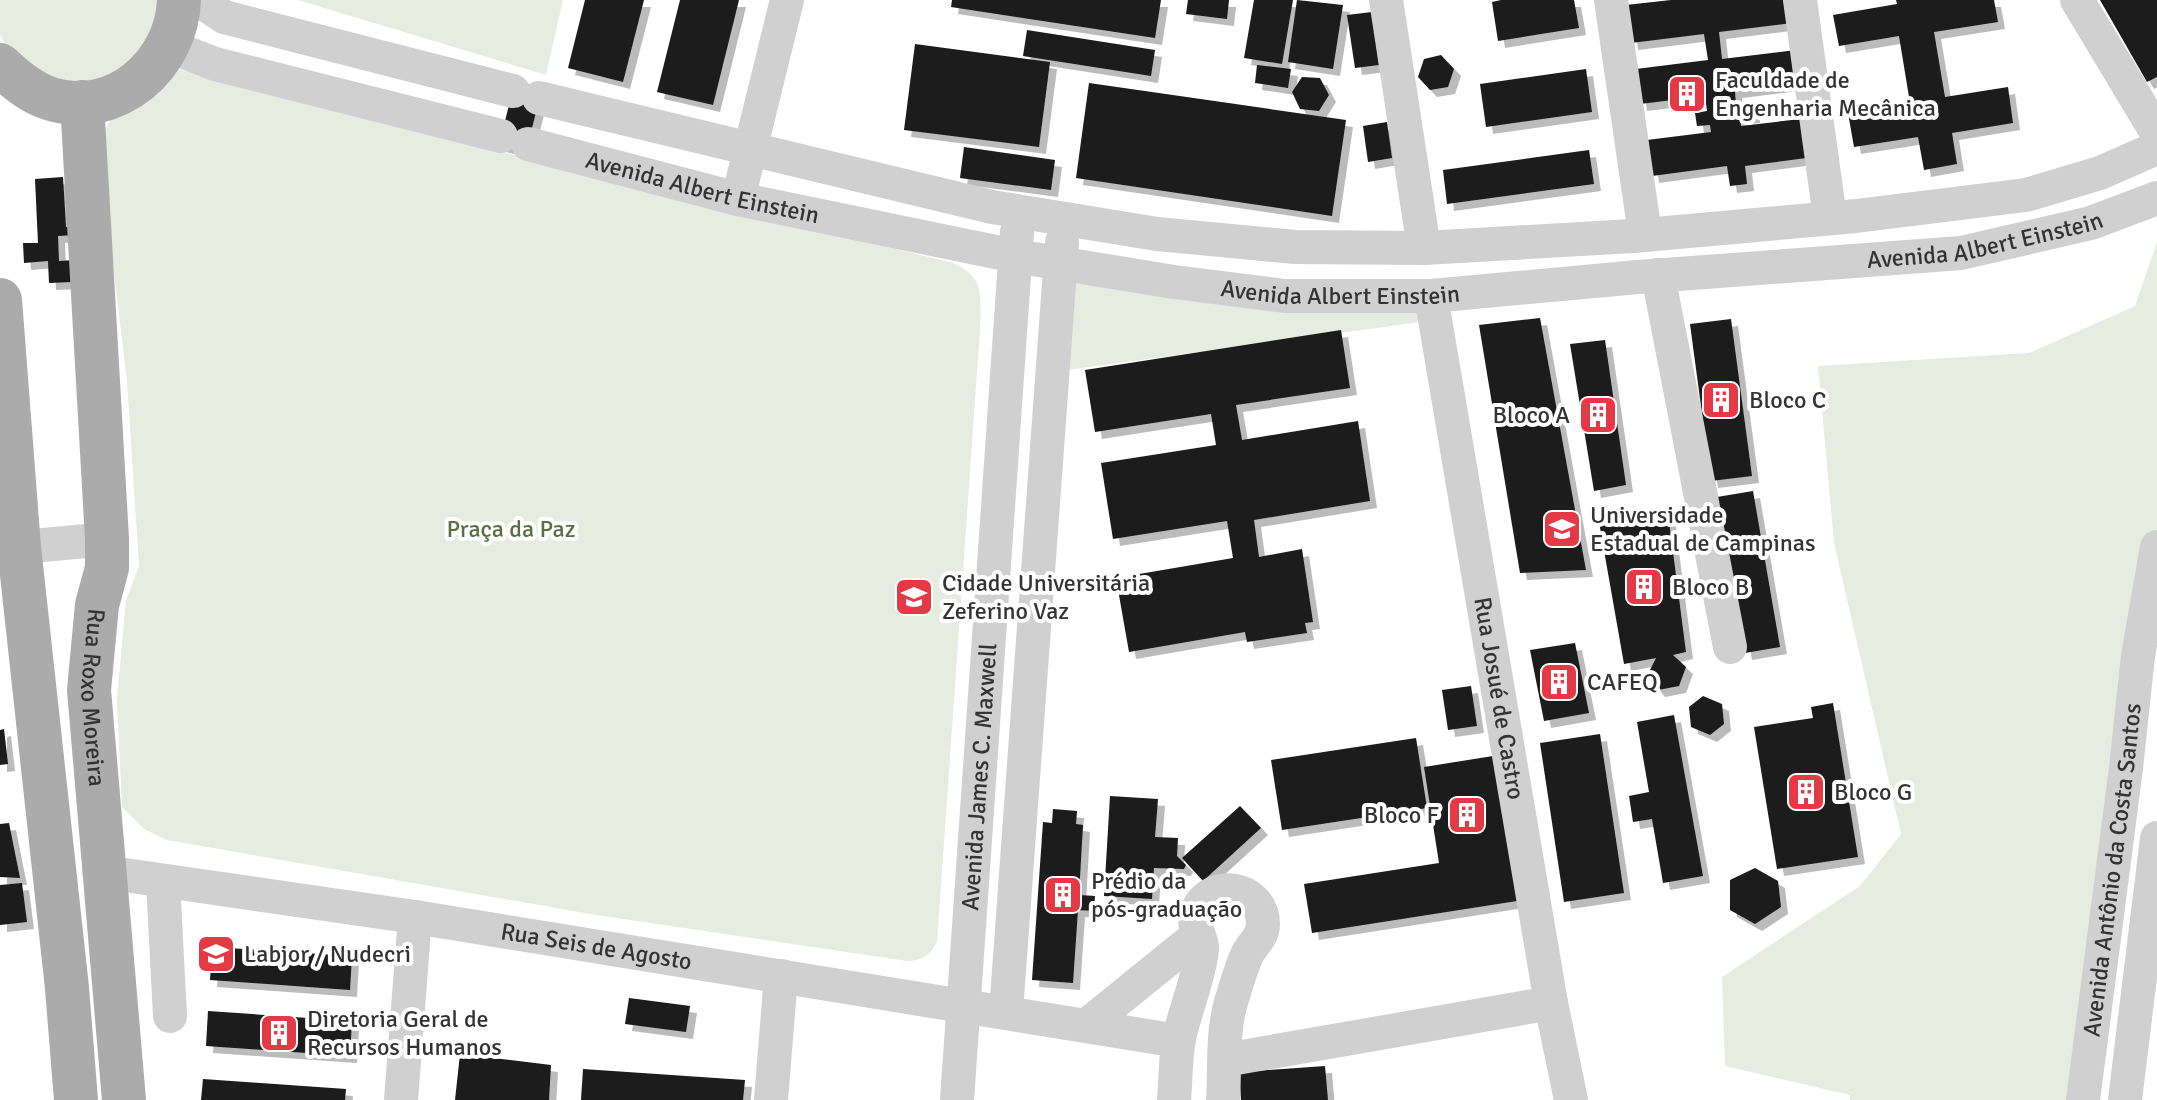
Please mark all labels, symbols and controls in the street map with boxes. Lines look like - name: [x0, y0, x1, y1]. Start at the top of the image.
- place label: Faculdade de Engenharia Mecânica: [1715, 65, 1936, 123]
- building icon: Faculdade de Engenharia Mecânica: [1666, 73, 1708, 115]
- street label: Avenida Albert Einstein: [583, 145, 822, 230]
- street label: Avenida Albert Einstein: [1866, 205, 2107, 275]
- street label: Avenida Albert Einstein: [1219, 273, 1461, 311]
- building icon: Bloco C: [1700, 379, 1742, 421]
- place label: Bloco C: [1749, 385, 1826, 415]
- building icon: Bloco A: [1577, 394, 1619, 436]
- place label: Bloco A: [1493, 400, 1570, 430]
- place label: Universidade Estadual de Campinas: [1590, 500, 1816, 558]
- school or university icon: Universidade Estadual de Campinas: [1541, 508, 1583, 550]
- park label: Praça da Paz: [447, 514, 575, 544]
- building icon: Bloco B: [1623, 566, 1665, 608]
- place label: Cidade Universitária Zeferino Vaz: [942, 568, 1150, 626]
- place label: Bloco B: [1672, 572, 1749, 602]
- school or university icon: Cidade Universitária Zeferino Vaz: [893, 576, 935, 618]
- street label: Rua Josué de Castro: [1467, 595, 1531, 802]
- street label: Rua Roxo Moreira: [74, 607, 112, 788]
- street label: Avenida James C. Maxwell: [955, 642, 1004, 911]
- building icon: CAFEQ: [1538, 661, 1580, 703]
- place label: CAFEQ: [1587, 667, 1658, 697]
- street label: Avenida Antônio da Costa Santos: [2076, 702, 2148, 1038]
- building icon: Bloco G: [1785, 771, 1827, 813]
- place label: Bloco G: [1834, 777, 1912, 807]
- building icon: Bloco F: [1446, 794, 1488, 836]
- place label: Bloco F: [1364, 800, 1439, 830]
- place label: Prédio da pós-graduação: [1091, 866, 1242, 924]
- building icon: Prédio da pós-graduação: [1042, 874, 1084, 916]
- street label: Rua Seis de Agosto: [499, 916, 694, 977]
- school or university icon: Labjor / Nudecri: [195, 933, 237, 975]
- place label: Labjor / Nudecri: [244, 939, 411, 969]
- place label: Diretoria Geral de Recursos Humanos: [307, 1004, 502, 1062]
- building icon: Diretoria Geral de Recursos Humanos: [258, 1012, 300, 1054]

